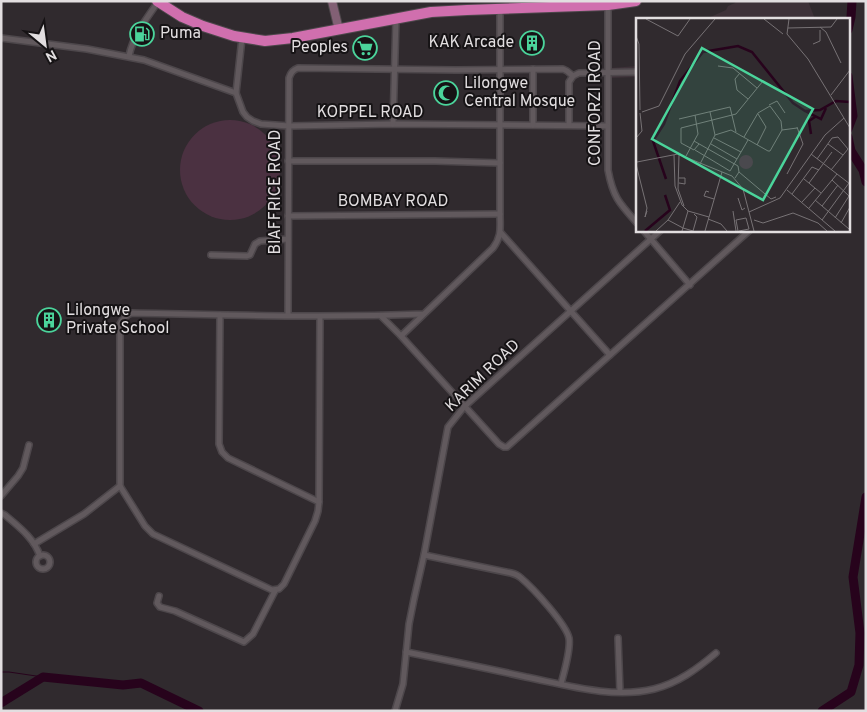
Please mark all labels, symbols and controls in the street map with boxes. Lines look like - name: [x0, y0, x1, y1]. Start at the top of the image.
- inset map: [636, 18, 850, 231]
- north arrow: [20, 20, 70, 70]
- fuel station icon: Puma: [129, 21, 155, 47]
- place label: Puma: [160, 24, 201, 44]
- building icon: KAK Arcade: [519, 30, 545, 56]
- place label: KAK Arcade: [429, 33, 514, 53]
- supermarket icon: Peoples: [352, 35, 378, 61]
- place label: Peoples: [291, 38, 348, 58]
- street label: CONFORZI ROAD: [586, 40, 606, 166]
- text: N: [42, 45, 59, 65]
- place label: Lilongwe Central Mosque: [464, 74, 575, 112]
- mosque icon: Lilongwe Central Mosque: [433, 80, 459, 106]
- street label: KOPPEL ROAD: [317, 103, 423, 123]
- street label: BIAFFRICE ROAD: [266, 130, 286, 254]
- street label: BOMBAY ROAD: [338, 192, 448, 212]
- place label: Lilongwe Private School: [66, 301, 169, 339]
- building icon: Lilongwe Private School: [36, 307, 62, 333]
- street label: KARIM ROAD: [442, 336, 524, 416]

